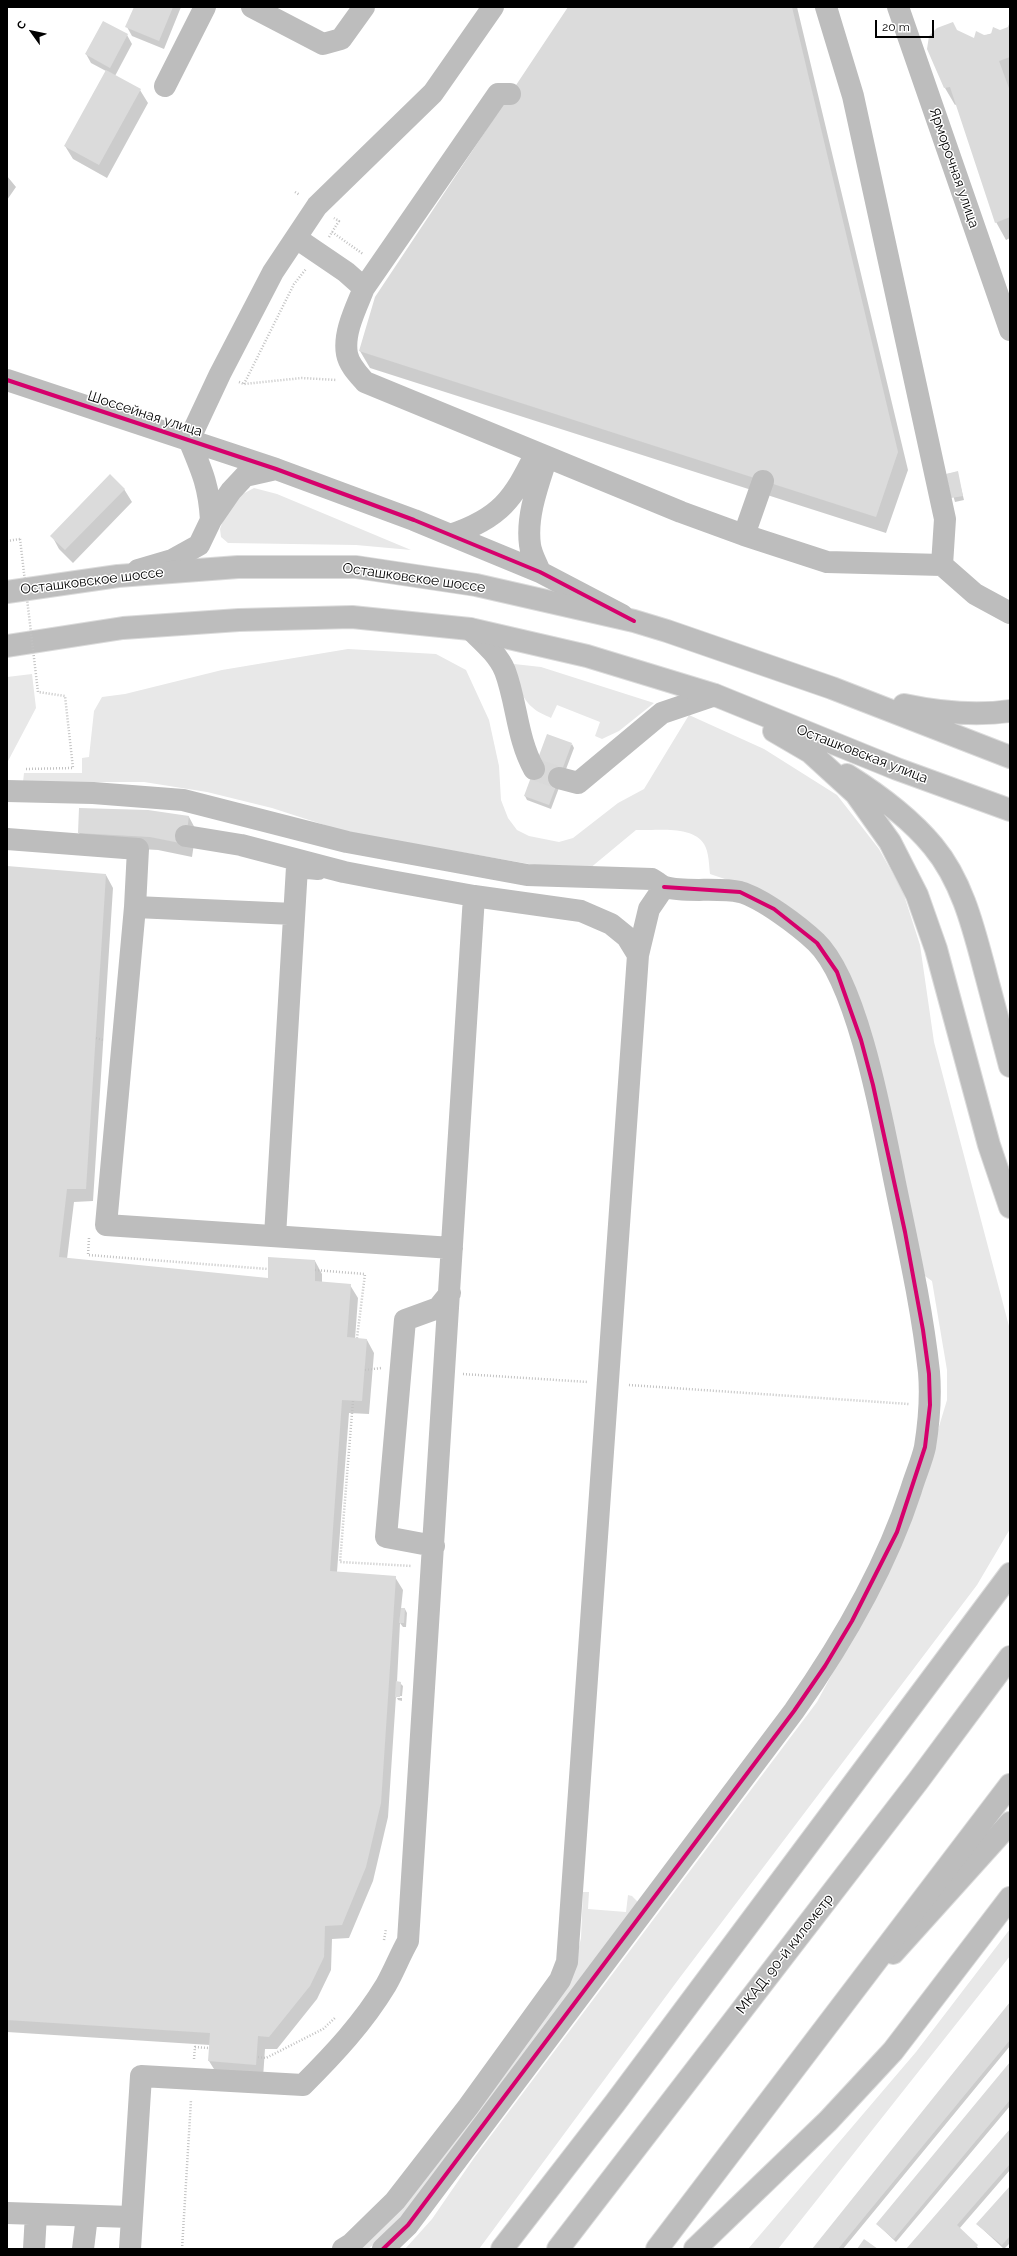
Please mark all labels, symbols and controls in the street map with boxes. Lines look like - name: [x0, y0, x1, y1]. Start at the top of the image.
- north arrow: [12, 12, 52, 52]
- scale bar: [877, 12, 936, 38]
- text: С: [14, 18, 29, 32]
- text: 20 m: [882, 20, 910, 34]
- street label: Ярморочная улица: [926, 106, 982, 230]
- street label: Шоссейная улица: [86, 388, 204, 440]
- street label: Осташковское шоссе: [342, 560, 486, 596]
- street label: Осташковское шоссе: [20, 564, 164, 598]
- street label: Осташковская улица: [794, 721, 930, 787]
- street label: МКАД, 90-й километр: [733, 1891, 837, 2017]

